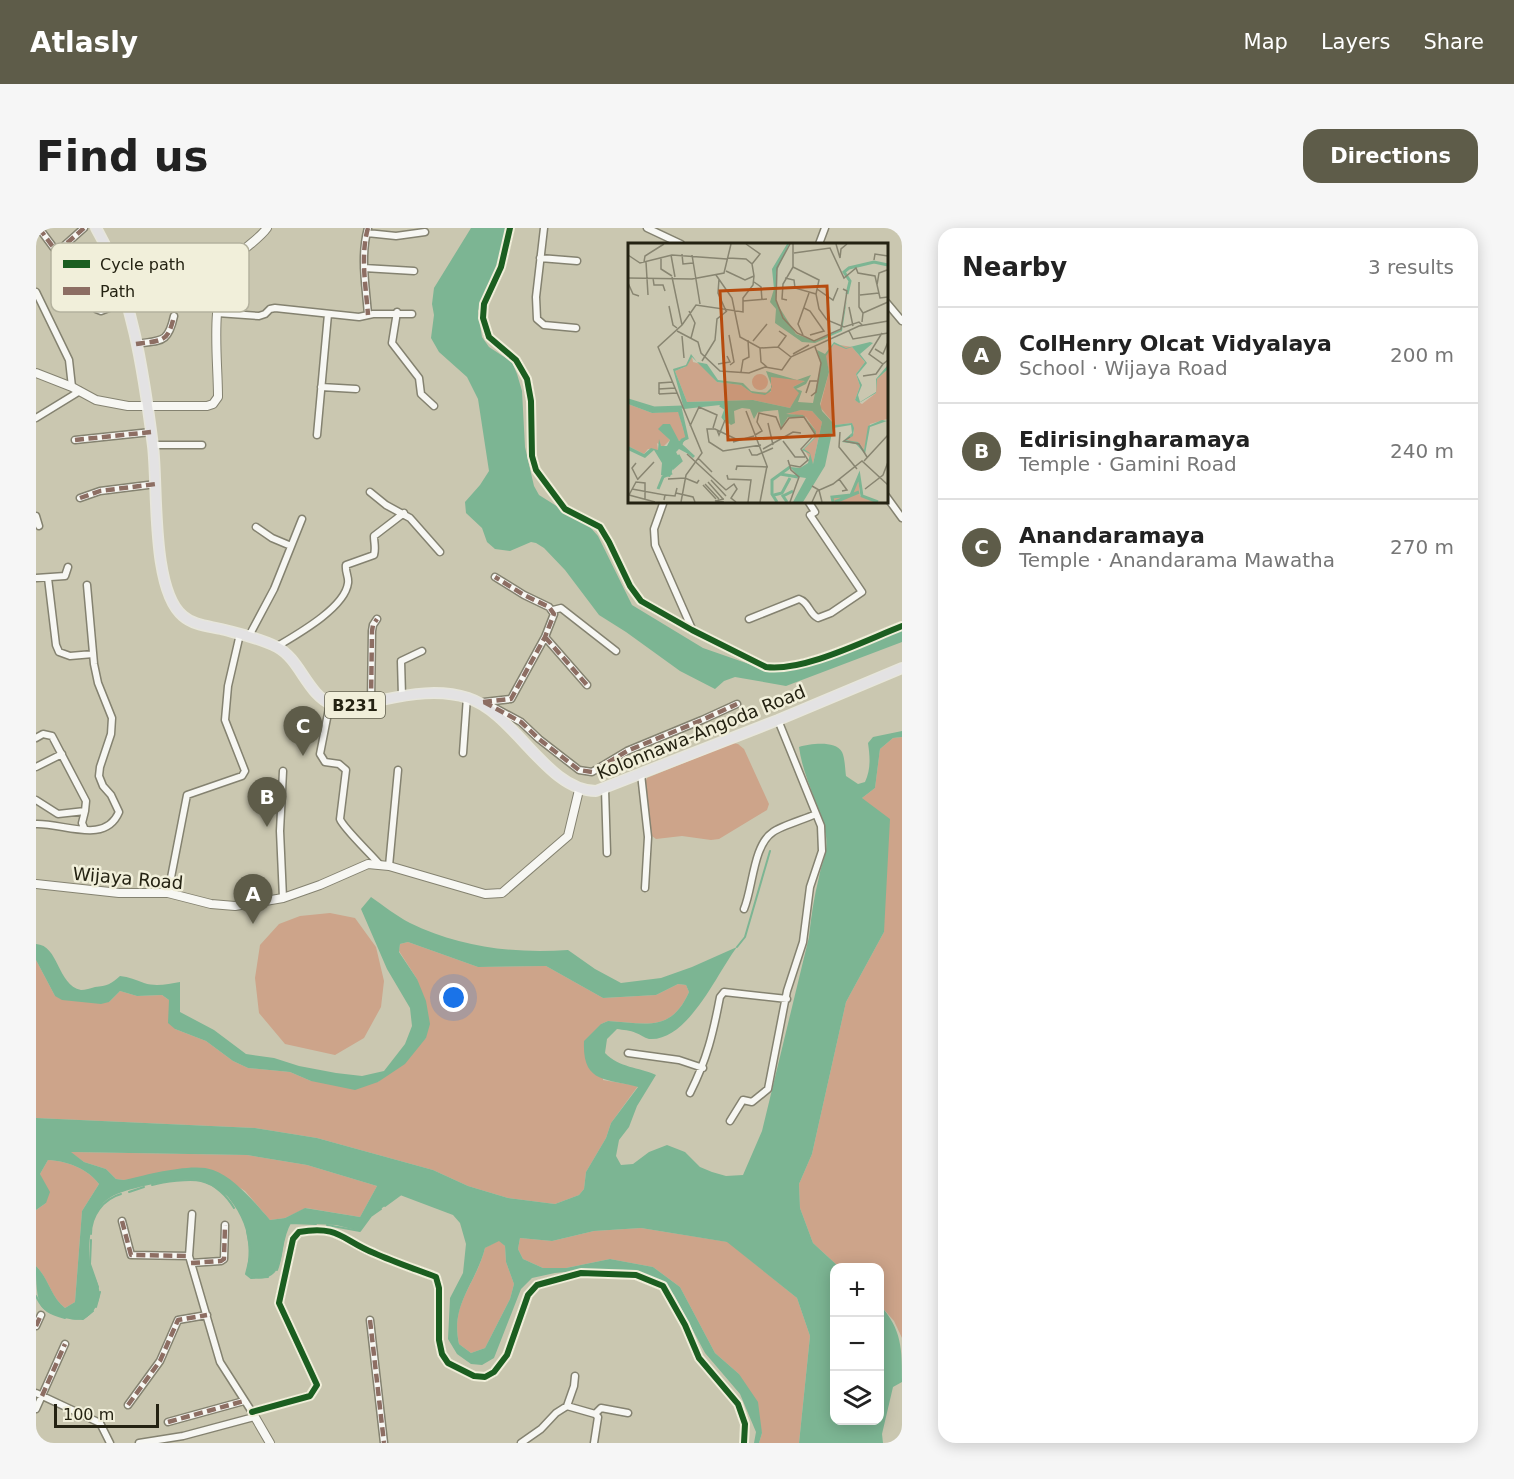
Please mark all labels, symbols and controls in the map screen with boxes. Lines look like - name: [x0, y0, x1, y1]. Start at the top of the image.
- text: Atlasly: [30, 26, 138, 59]
- text: Map: [1244, 30, 1288, 54]
- text: Layers: [1321, 30, 1390, 54]
- text: Share: [1423, 30, 1484, 54]
- button: Directions: [1303, 129, 1478, 183]
- text: Find us: [36, 132, 209, 181]
- legend: [51, 243, 249, 312]
- inset map: [628, 243, 887, 502]
- text: Nearby: [962, 252, 1067, 282]
- text: Cycle path: [100, 255, 185, 274]
- text: 3 results: [1368, 255, 1454, 279]
- text: Path: [100, 282, 135, 301]
- text: ColHenry Olcat Vidyalaya: [1019, 331, 1332, 356]
- text: A: [974, 343, 989, 367]
- text: 200 m: [1390, 343, 1454, 367]
- text: School · Wijaya Road: [1019, 356, 1228, 380]
- text: Edirisingharamaya: [1019, 427, 1250, 452]
- text: B: [974, 439, 989, 463]
- text: 240 m: [1390, 439, 1454, 463]
- text: Temple · Gamini Road: [1019, 452, 1237, 476]
- text: Anandaramaya: [1019, 523, 1205, 548]
- text: C: [974, 535, 989, 559]
- text: 270 m: [1390, 535, 1454, 559]
- text: Temple · Anandarama Mawatha: [1019, 548, 1335, 572]
- street label: Kolonnawa-Angoda Road: [594, 680, 808, 784]
- road number: B231: [325, 692, 385, 718]
- pin: C: [284, 706, 322, 756]
- pin: B: [248, 778, 286, 827]
- street label: Wijaya Road: [72, 863, 184, 893]
- pin: A: [234, 874, 272, 924]
- your location: [439, 983, 468, 1012]
- map controls: [830, 1263, 884, 1425]
- button: +: [830, 1263, 884, 1317]
- button: −: [830, 1317, 884, 1371]
- button: layers: [830, 1371, 884, 1425]
- scale bar: [54, 1401, 159, 1428]
- text: 100 m: [63, 1405, 114, 1424]

